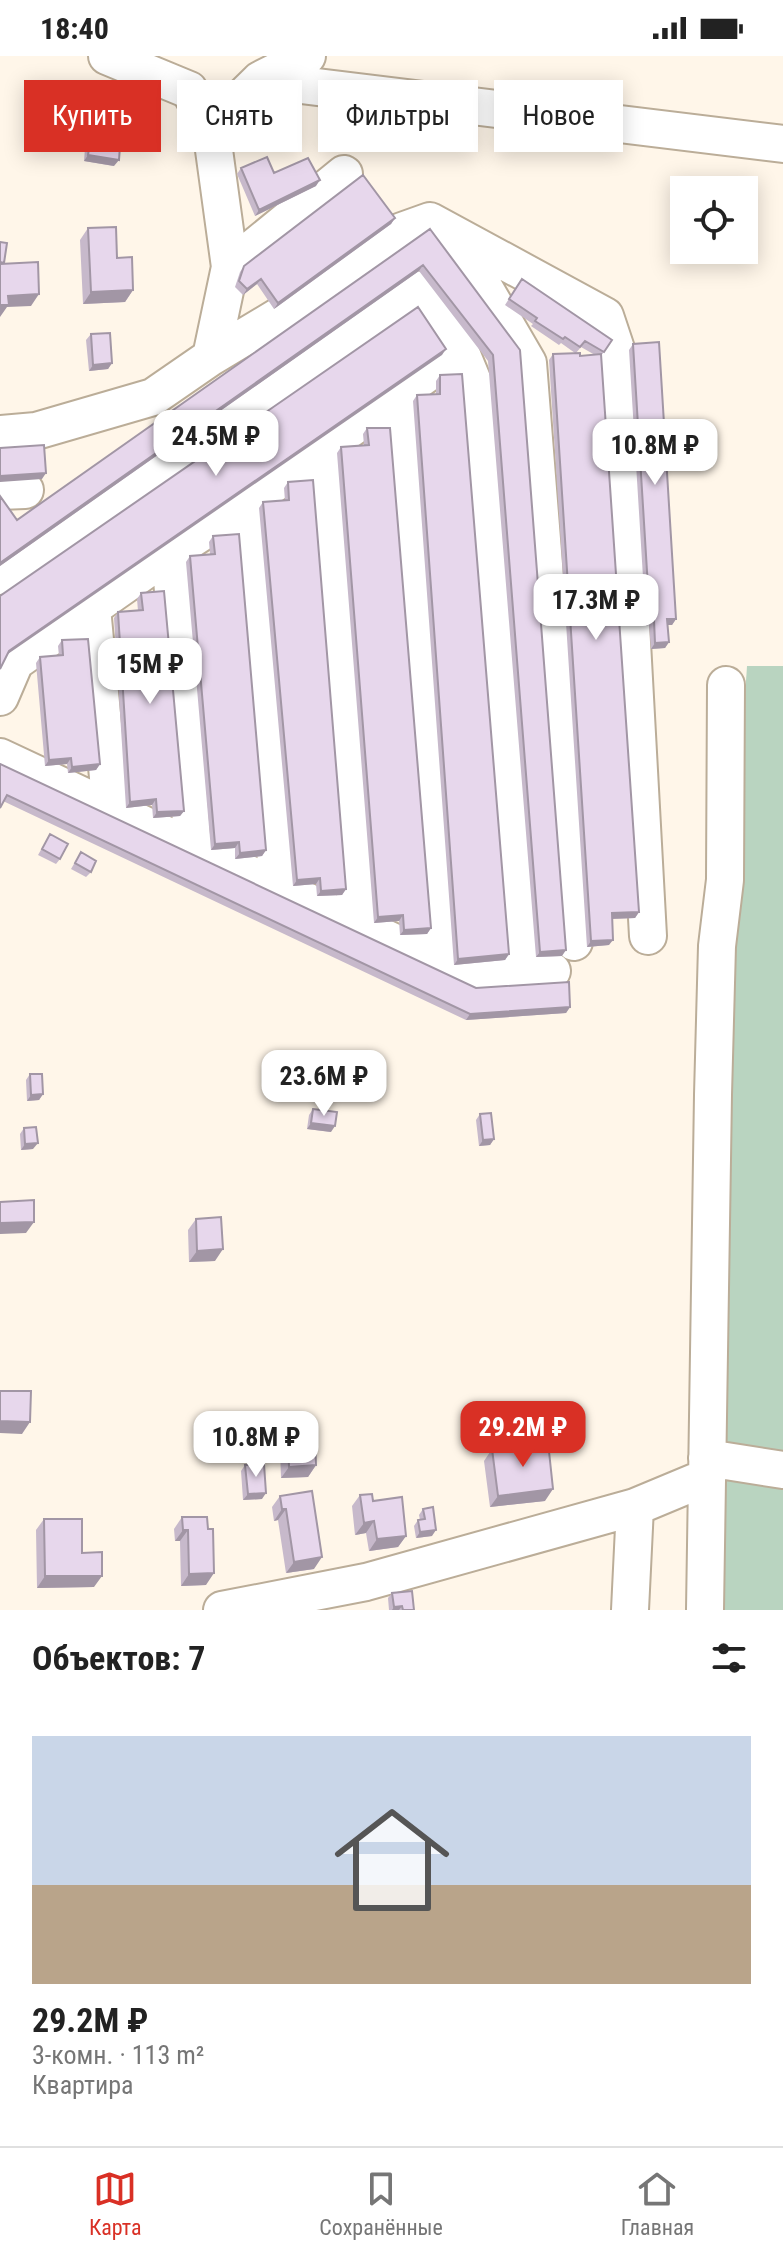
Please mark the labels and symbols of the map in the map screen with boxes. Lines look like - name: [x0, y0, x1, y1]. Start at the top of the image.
- pin: 24.5M ₽: [142, 410, 290, 478]
- pin: 10.8M ₽: [581, 419, 729, 487]
- pin: 17.3M ₽: [522, 574, 670, 642]
- pin: 15M ₽: [94, 638, 206, 706]
- pin: 23.6M ₽: [250, 1050, 398, 1118]
- pin: 29.2M ₽: [449, 1401, 597, 1469]
- pin: 10.8M ₽: [182, 1411, 330, 1479]

